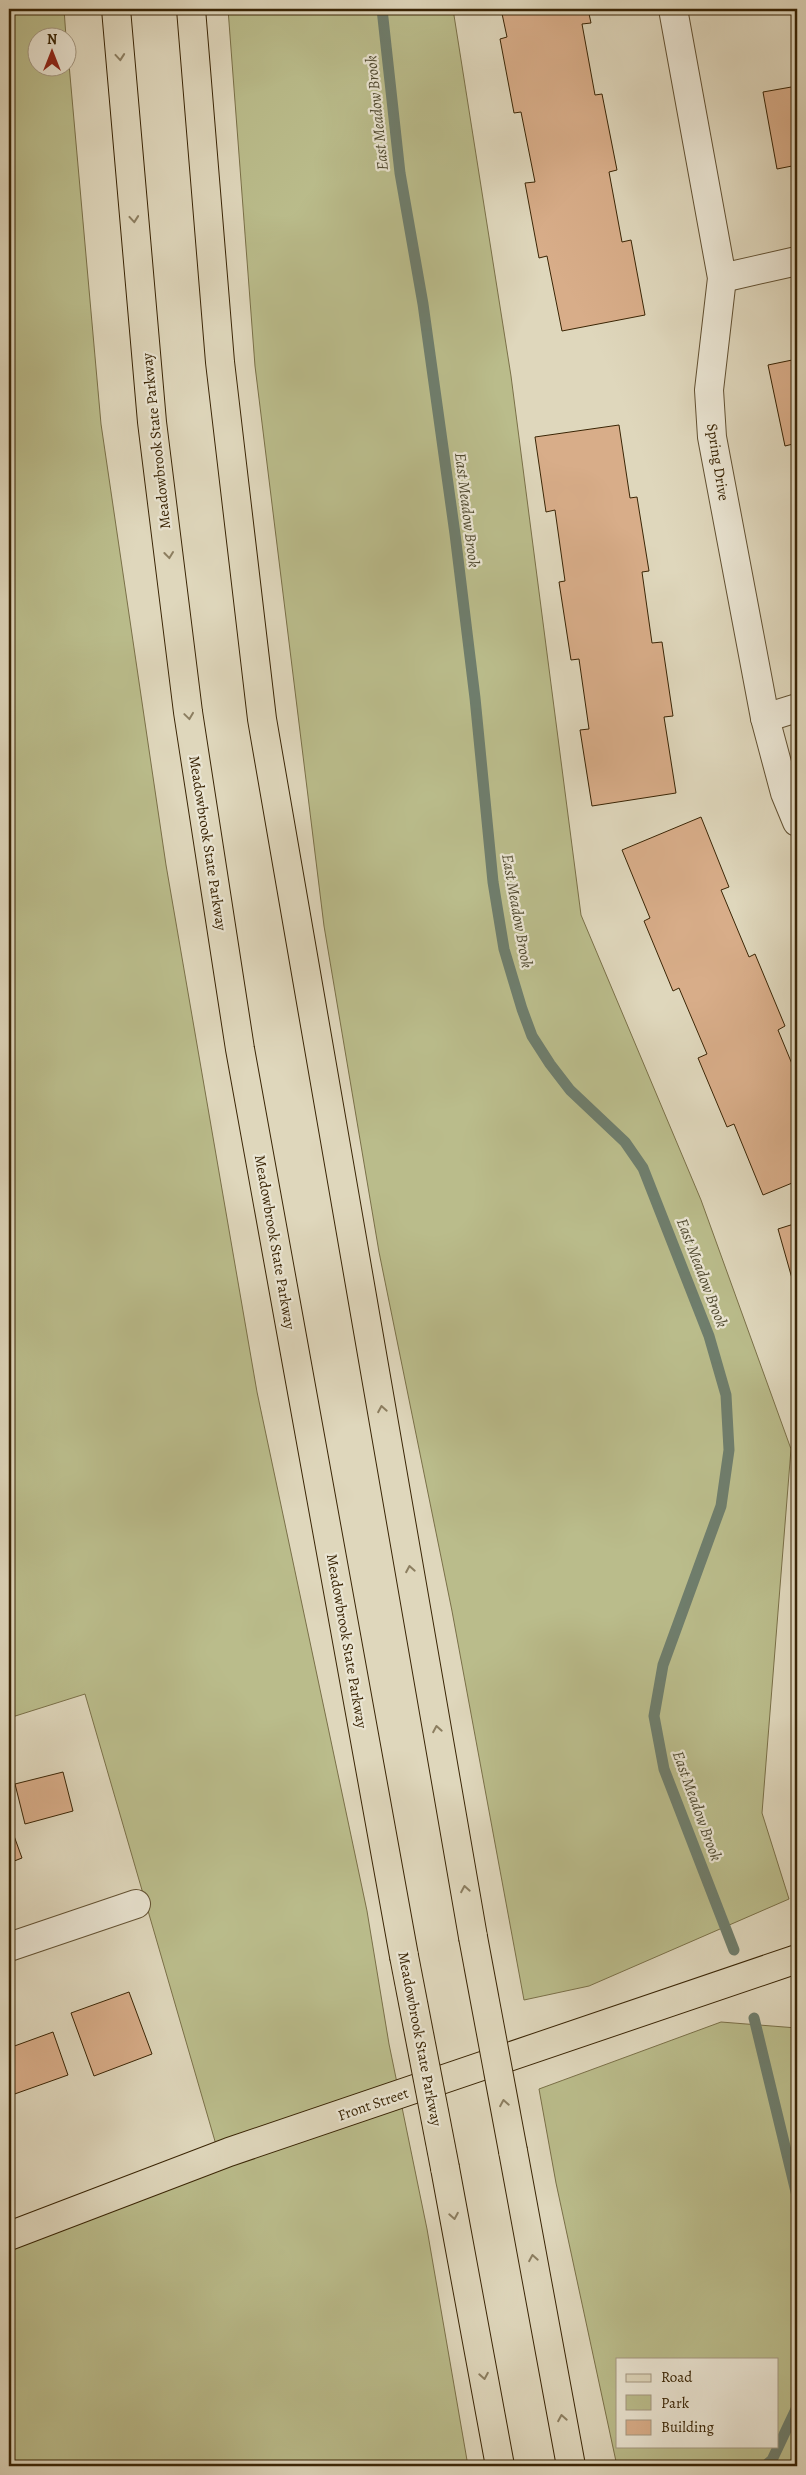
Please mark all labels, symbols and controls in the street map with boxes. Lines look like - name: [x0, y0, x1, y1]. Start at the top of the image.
- north arrow: [28, 28, 78, 78]
- text: N: [47, 30, 57, 49]
- one-way arrow: [114, 54, 125, 62]
- water label: East Meadow Brook: [360, 54, 394, 172]
- one-way arrow: [128, 215, 139, 223]
- street label: Meadowbrook State Parkway: [137, 352, 175, 530]
- street label: Spring Drive: [702, 422, 734, 502]
- water label: East Meadow Brook: [449, 451, 485, 569]
- one-way arrow: [163, 551, 173, 559]
- one-way arrow: [183, 712, 193, 720]
- street label: Meadowbrook State Parkway: [184, 754, 232, 932]
- water label: East Meadow Brook: [496, 852, 538, 970]
- street label: Meadowbrook State Parkway: [250, 1153, 300, 1331]
- water label: East Meadow Brook: [671, 1215, 733, 1331]
- one-way arrow: [377, 1404, 387, 1413]
- street label: Meadowbrook State Parkway: [322, 1552, 372, 1730]
- one-way arrow: [405, 1564, 415, 1573]
- one-way arrow: [433, 1725, 443, 1733]
- water label: East Meadow Brook: [667, 1748, 727, 1864]
- one-way arrow: [461, 1885, 471, 1893]
- street label: Meadowbrook State Parkway: [393, 1950, 447, 2128]
- street label: Front Street: [335, 2083, 411, 2125]
- one-way arrow: [500, 2099, 510, 2108]
- one-way arrow: [449, 2211, 459, 2220]
- one-way arrow: [528, 2254, 539, 2263]
- legend: [616, 2358, 778, 2448]
- text: Road: [661, 2367, 693, 2387]
- one-way arrow: [478, 2371, 488, 2380]
- text: Park: [661, 2393, 690, 2413]
- one-way arrow: [558, 2414, 568, 2423]
- text: Building: [661, 2417, 714, 2437]

